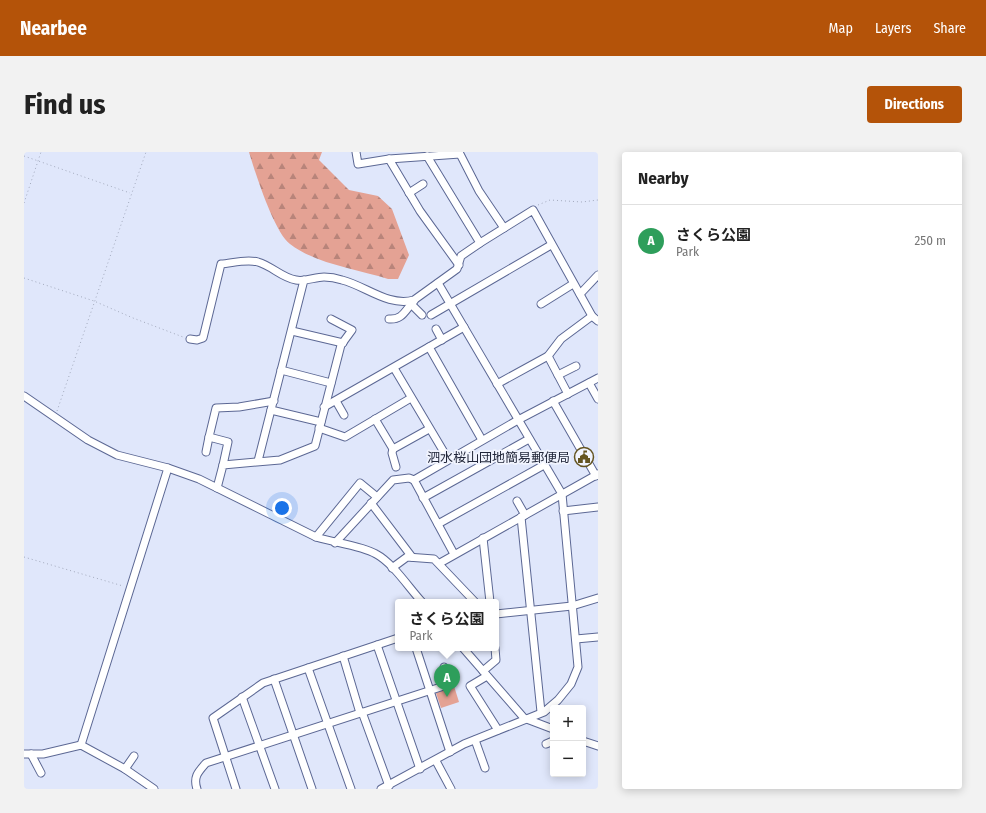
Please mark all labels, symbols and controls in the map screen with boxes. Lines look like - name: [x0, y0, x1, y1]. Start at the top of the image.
- text: Nearbee: [20, 17, 87, 40]
- text: Map: [829, 20, 853, 37]
- text: Layers: [875, 20, 911, 37]
- text: Share: [933, 20, 966, 37]
- button: Directions: [867, 86, 962, 123]
- text: Find us: [24, 88, 106, 121]
- text: Nearby: [638, 168, 689, 189]
- text: さくら公園: [676, 226, 751, 244]
- text: A: [647, 233, 655, 248]
- text: 250 m: [914, 233, 946, 248]
- text: Park: [676, 244, 699, 259]
- public building icon: 泗水桜山団地簡易郵便局: [573, 446, 595, 468]
- place label: 泗水桜山団地簡易郵便局: [427, 450, 570, 465]
- your location: [272, 498, 292, 518]
- popup: [395, 599, 499, 651]
- text: さくら公園: [409, 610, 485, 628]
- text: Park: [409, 628, 433, 643]
- pin: A: [434, 664, 460, 697]
- map controls: [550, 705, 586, 777]
- button: +: [550, 705, 586, 741]
- button: −: [550, 741, 586, 777]

